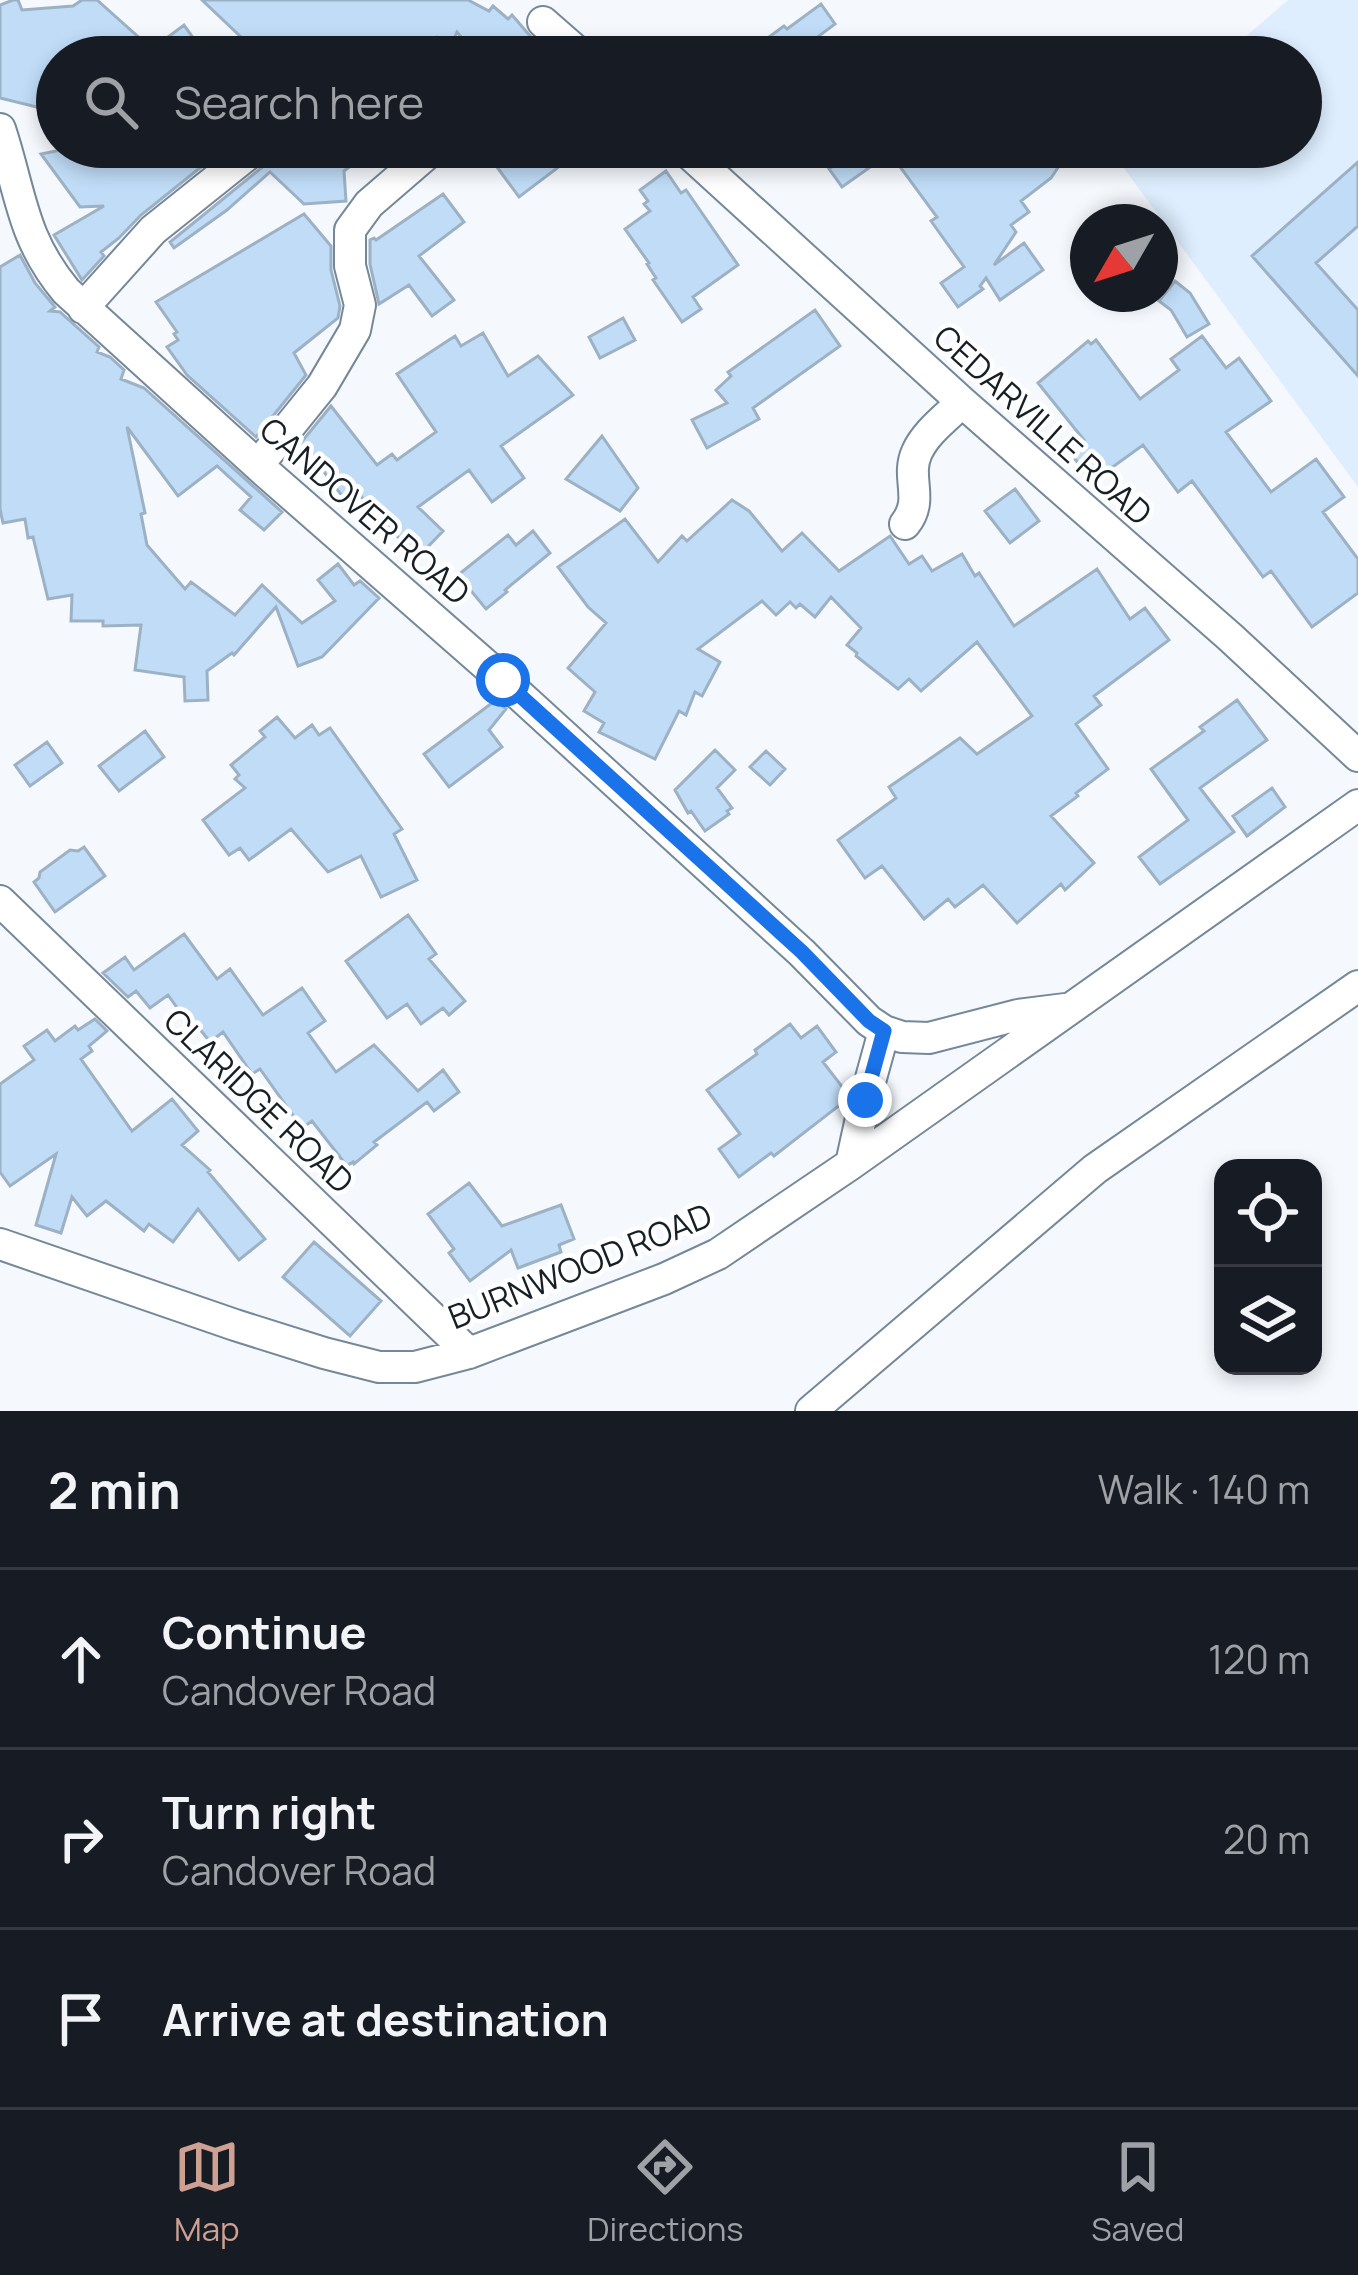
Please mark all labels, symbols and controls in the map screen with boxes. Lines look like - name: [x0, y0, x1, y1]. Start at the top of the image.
- search box: [36, 36, 1322, 168]
- icon: search: [78, 69, 144, 135]
- text: Search here: [174, 71, 424, 133]
- north arrow: [1070, 204, 1178, 312]
- street label: CEDARVILLE ROAD: [924, 314, 1162, 535]
- street label: CANDOVER ROAD: [251, 407, 480, 614]
- route start: [476, 653, 530, 707]
- street label: CLARIDGE ROAD: [155, 998, 364, 1203]
- route end: [838, 1073, 892, 1127]
- map controls: [1214, 1159, 1322, 1375]
- button: locate: [1214, 1159, 1322, 1267]
- street label: BURNWOOD ROAD: [441, 1192, 718, 1339]
- button: layers: [1214, 1267, 1322, 1375]
- text: 2 min: [48, 1455, 181, 1524]
- text: Walk · 140 m: [1098, 1462, 1310, 1516]
- text: Continue: [162, 1601, 367, 1663]
- icon: ahead: [48, 1626, 114, 1692]
- text: 120 m: [1208, 1632, 1310, 1686]
- text: Candover Road: [162, 1663, 436, 1717]
- text: Turn right: [162, 1781, 376, 1843]
- icon: right: [48, 1806, 114, 1872]
- text: 20 m: [1223, 1812, 1310, 1866]
- text: Candover Road: [162, 1843, 436, 1897]
- icon: arrive: [48, 1986, 114, 2052]
- text: Arrive at destination: [162, 1988, 609, 2050]
- tab: Map: [174, 2134, 240, 2251]
- tab: Directions: [587, 2134, 744, 2251]
- tab: Saved: [1091, 2134, 1184, 2251]

